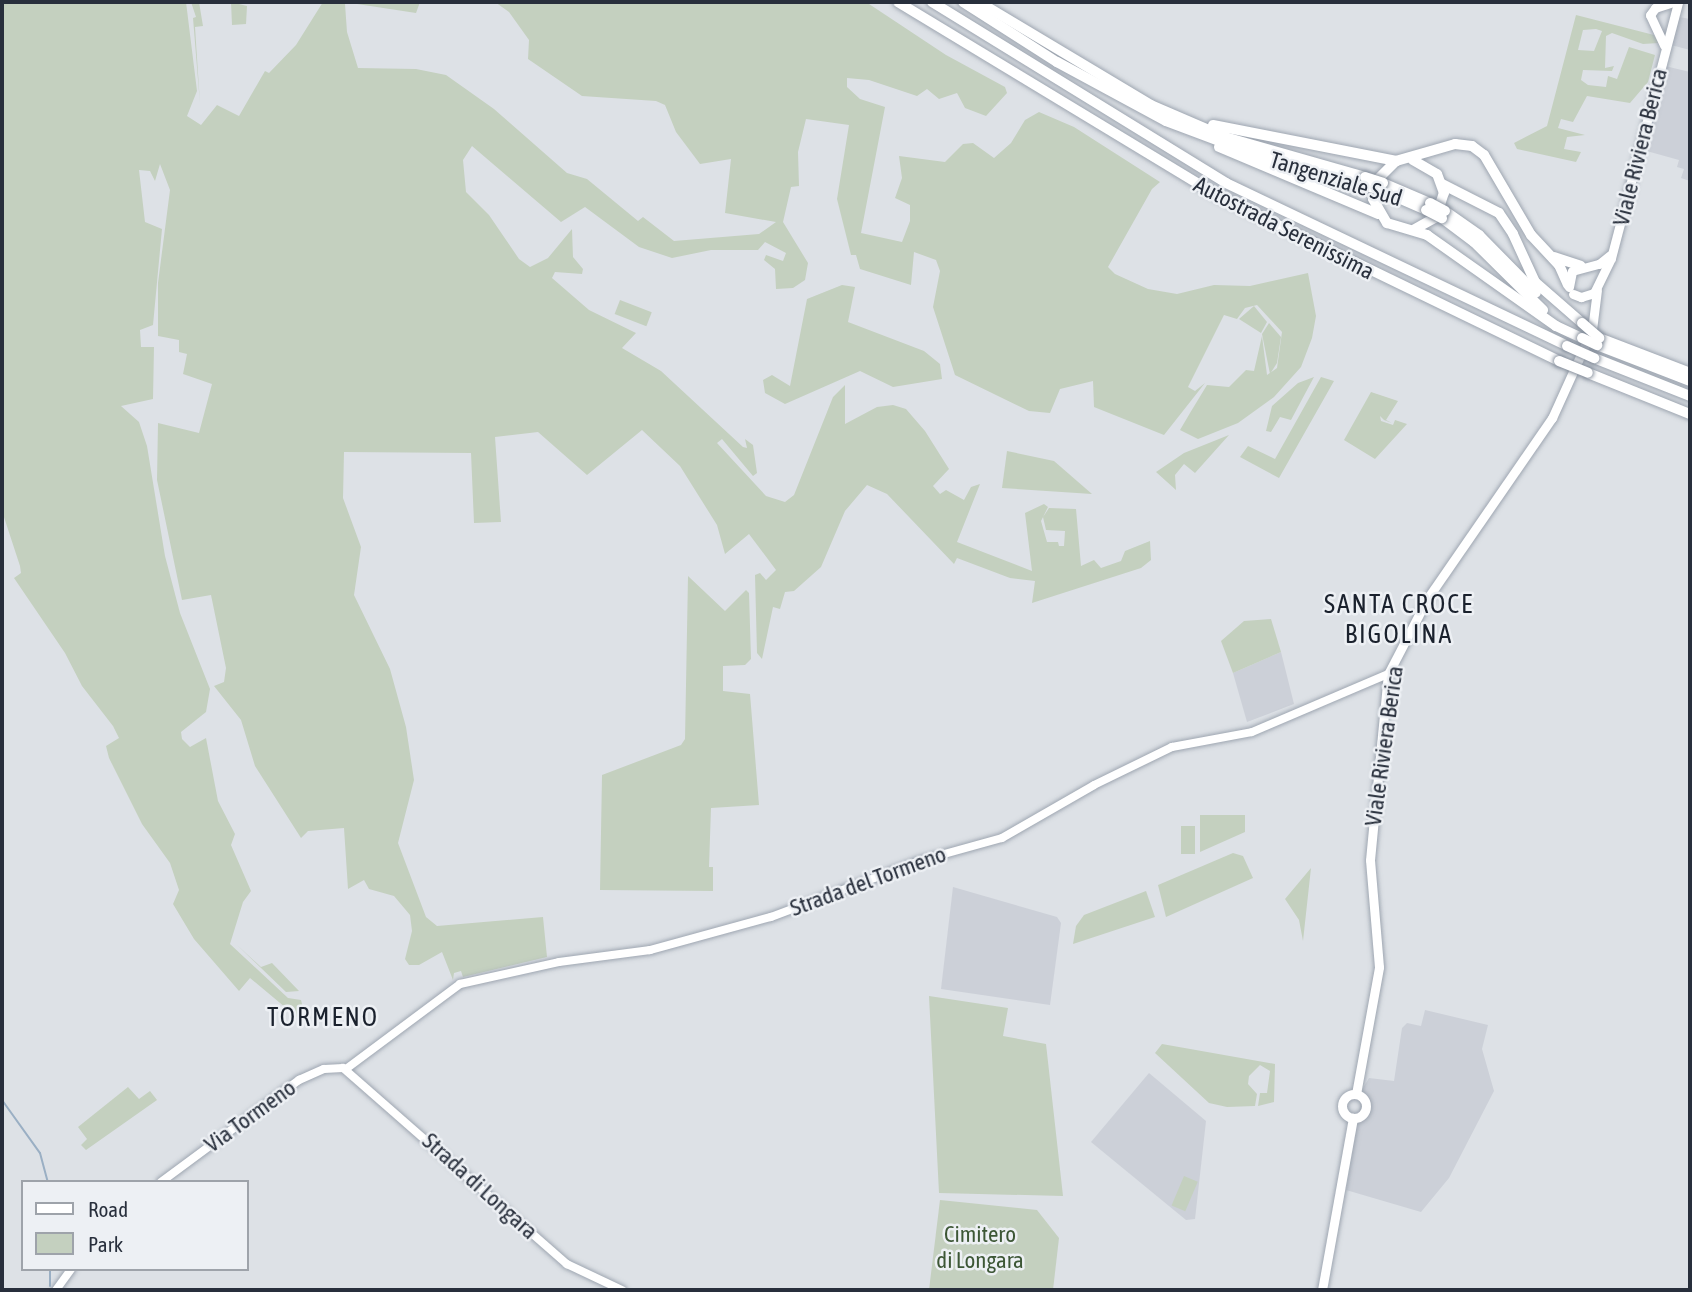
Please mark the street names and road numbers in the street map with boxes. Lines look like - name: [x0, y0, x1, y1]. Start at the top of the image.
- street label: Viale Riviera Berica: [1607, 65, 1673, 229]
- street label: Tangenziale Sud: [1267, 146, 1405, 212]
- street label: Autostrada Serenissima: [1189, 171, 1379, 285]
- street label: Viale Riviera Berica: [1359, 664, 1409, 828]
- street label: Strada del Tormeno: [786, 840, 950, 922]
- street label: Via Tormeno: [199, 1074, 301, 1158]
- street label: Strada di Longara: [417, 1127, 543, 1245]

